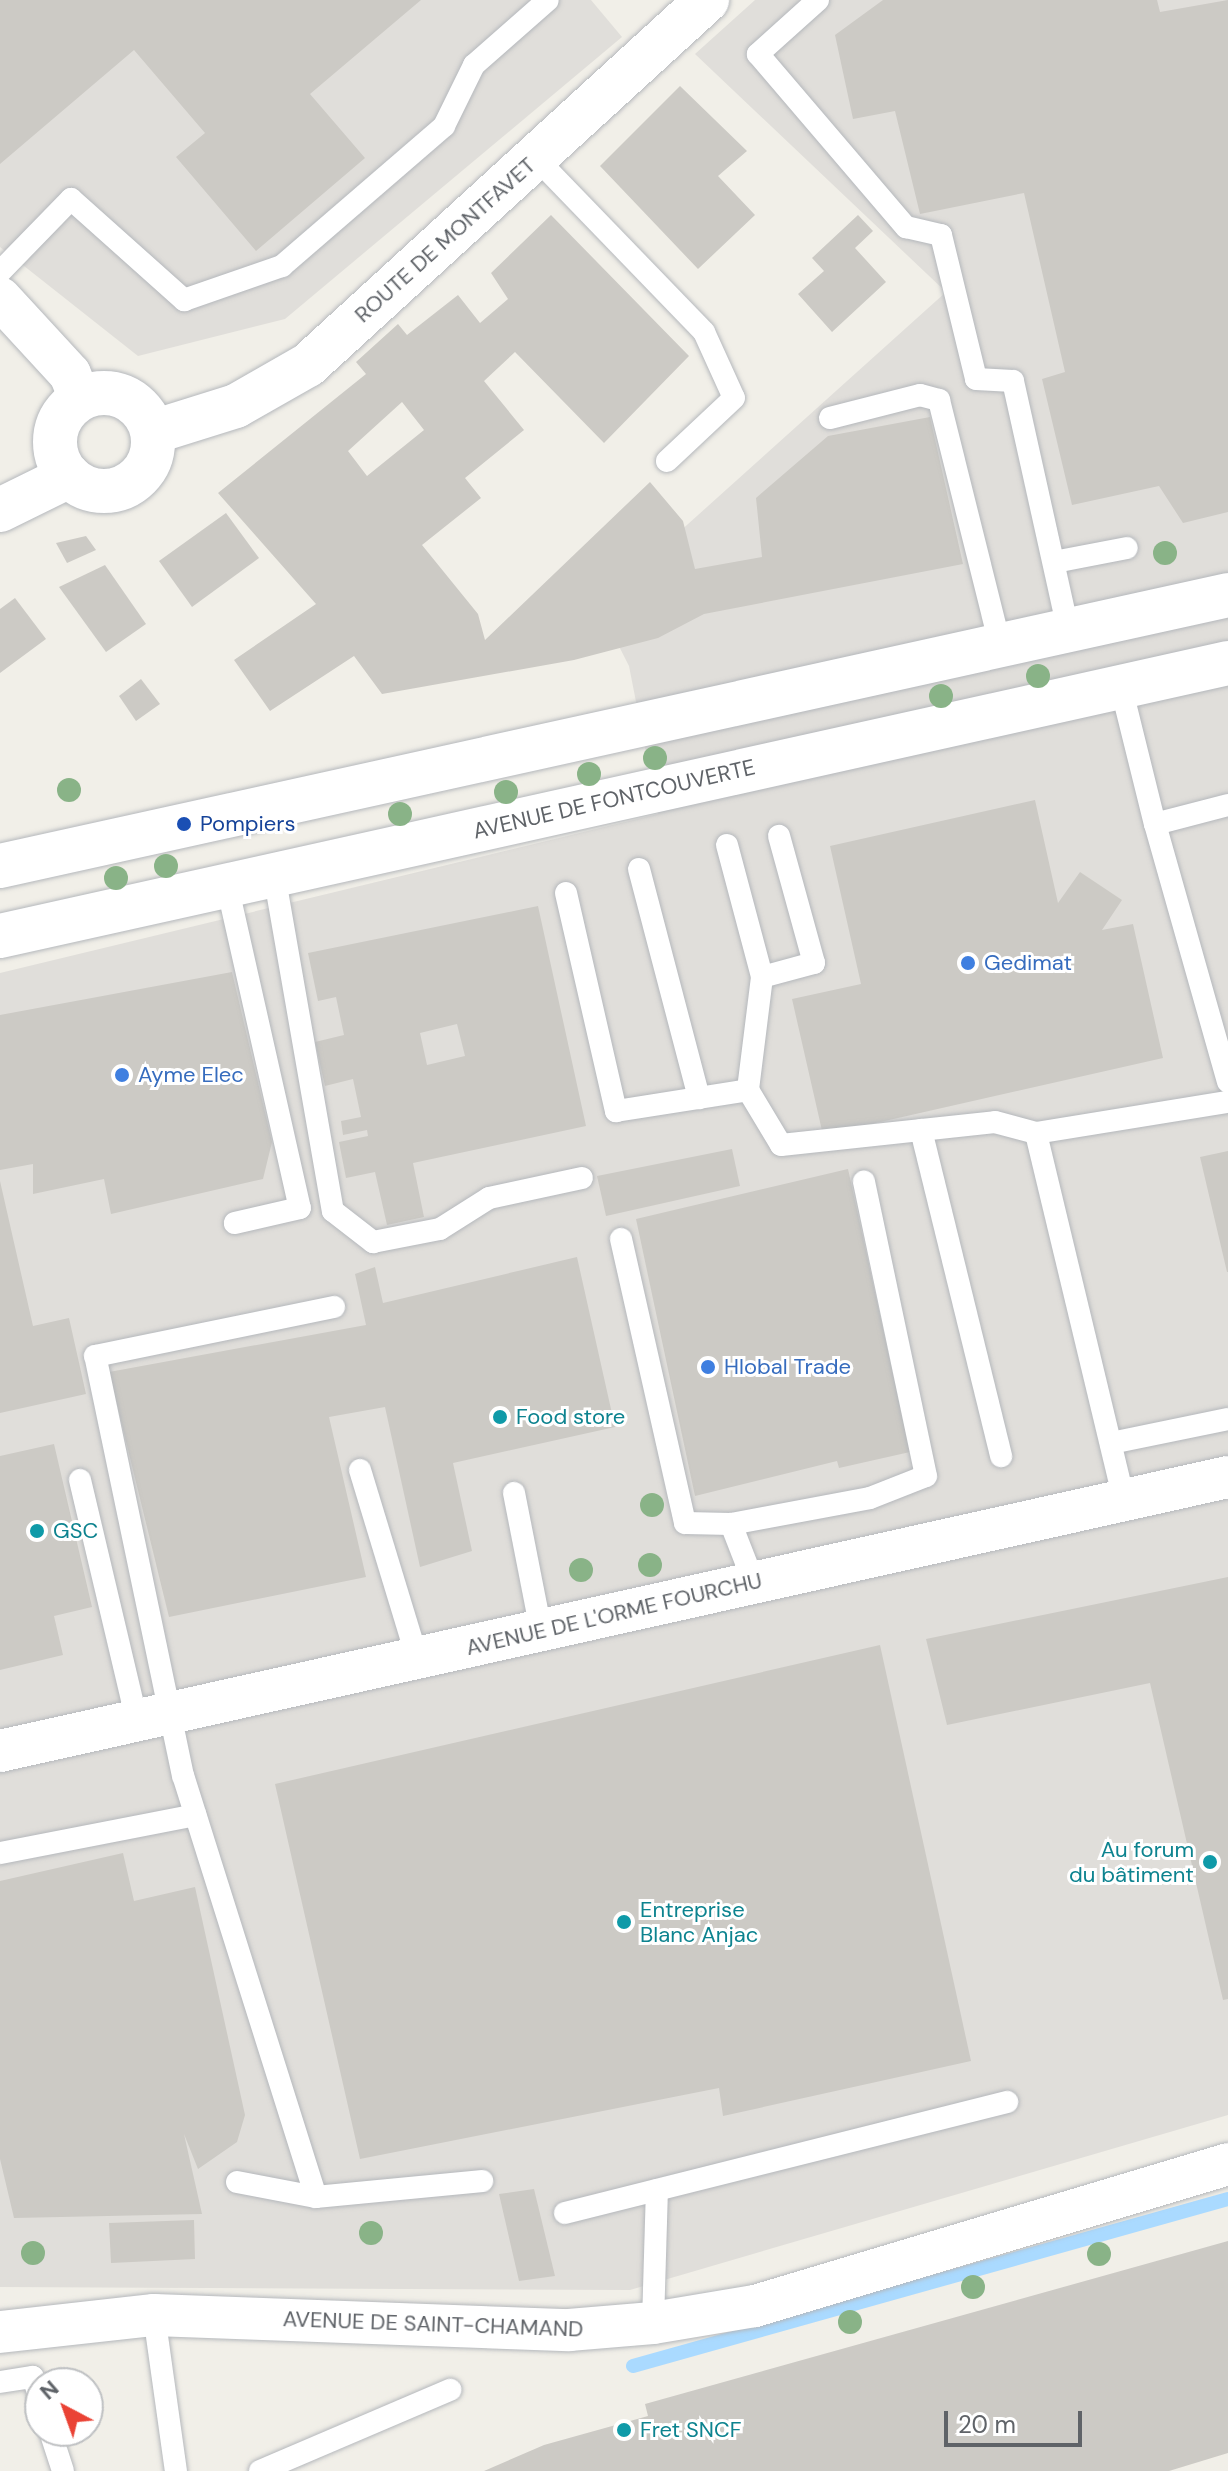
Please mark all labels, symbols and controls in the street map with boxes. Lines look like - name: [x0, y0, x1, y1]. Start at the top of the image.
- street label: ROUTE DE MONTFAVET: [349, 152, 541, 328]
- street label: AVENUE DE FONTCOUVERTE: [470, 754, 758, 844]
- place label: Pompiers: [200, 811, 296, 837]
- marker: Pompiers: [175, 815, 193, 833]
- place label: Gedimat: [984, 950, 1072, 976]
- marker: Gedimat: [959, 954, 977, 972]
- place label: Ayme Elec: [138, 1062, 244, 1088]
- marker: Ayme Elec: [113, 1066, 131, 1084]
- place label: Hlobal Trade: [724, 1354, 851, 1380]
- marker: Hlobal Trade: [699, 1358, 717, 1376]
- place label: Food store: [516, 1404, 625, 1430]
- marker: Food store: [491, 1408, 509, 1426]
- place label: GSC: [53, 1518, 98, 1544]
- marker: GSC: [28, 1522, 46, 1540]
- street label: AVENUE DE L'ORME FOURCHU: [463, 1567, 765, 1661]
- place label: Au forum du bâtiment: [1069, 1836, 1194, 1888]
- marker: Au forum du bâtiment: [1201, 1853, 1219, 1871]
- place label: Entreprise Blanc Anjac: [640, 1896, 758, 1948]
- marker: Entreprise Blanc Anjac: [615, 1913, 633, 1931]
- street label: AVENUE DE SAINT-CHAMAND: [282, 2306, 584, 2342]
- north arrow: [24, 2367, 104, 2447]
- text: N: [34, 2374, 65, 2406]
- scale bar: [948, 2395, 1086, 2445]
- text: 20 m: [958, 2409, 1016, 2440]
- place label: Fret SNCF: [640, 2417, 742, 2443]
- marker: Fret SNCF: [615, 2421, 633, 2439]

